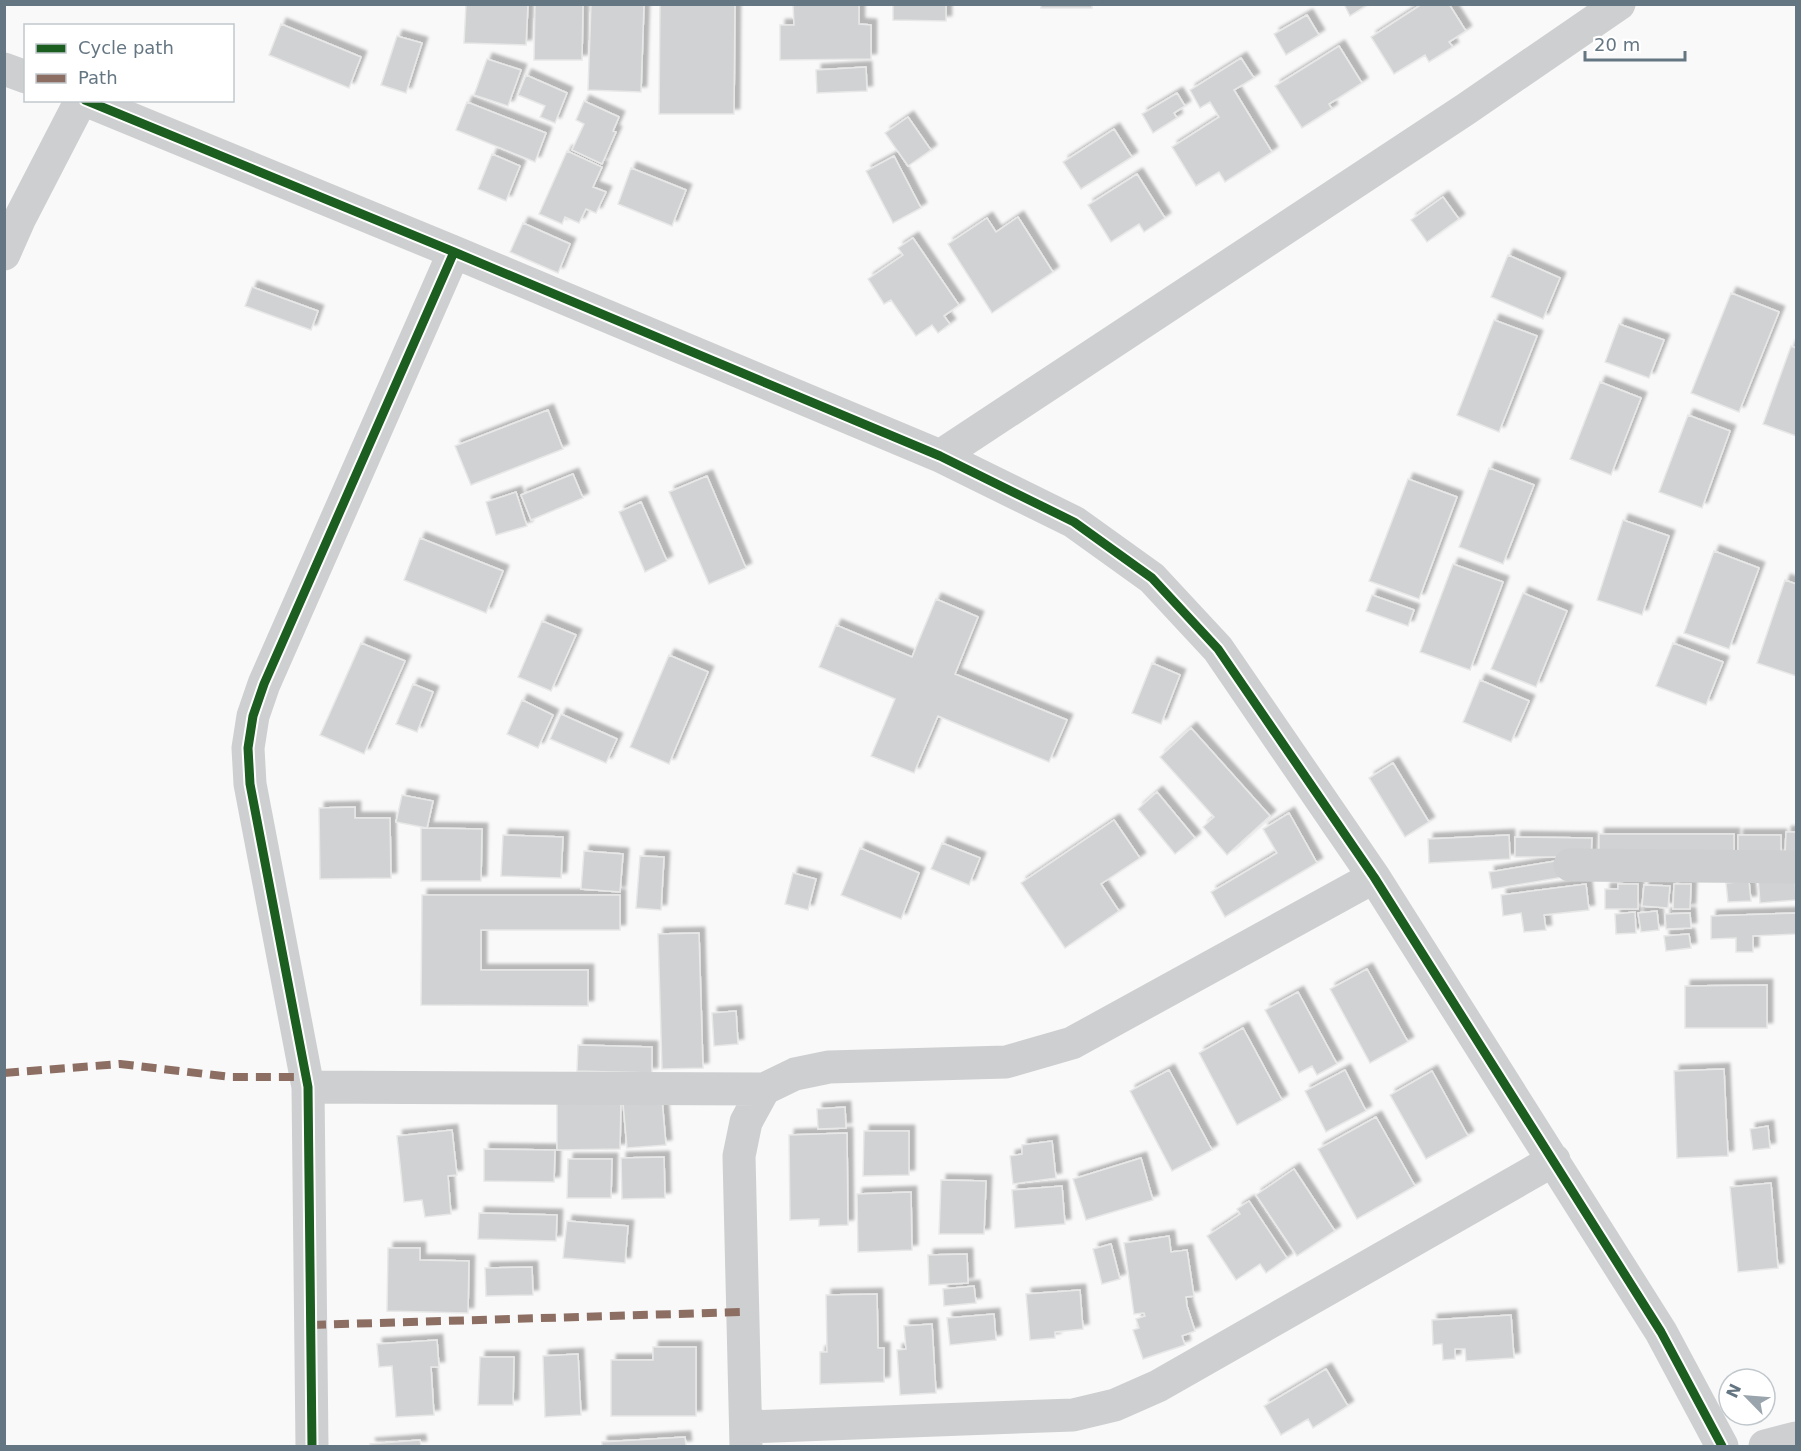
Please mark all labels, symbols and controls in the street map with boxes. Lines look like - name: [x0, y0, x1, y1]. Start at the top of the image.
- legend: [24, 24, 234, 102]
- scale bar: [1585, 24, 1686, 62]
- text: 20 m: [1594, 34, 1640, 55]
- text: Cycle path: [78, 37, 174, 58]
- text: Path: [78, 67, 118, 88]
- north arrow: [1717, 1367, 1777, 1427]
- text: N: [1722, 1381, 1745, 1401]

